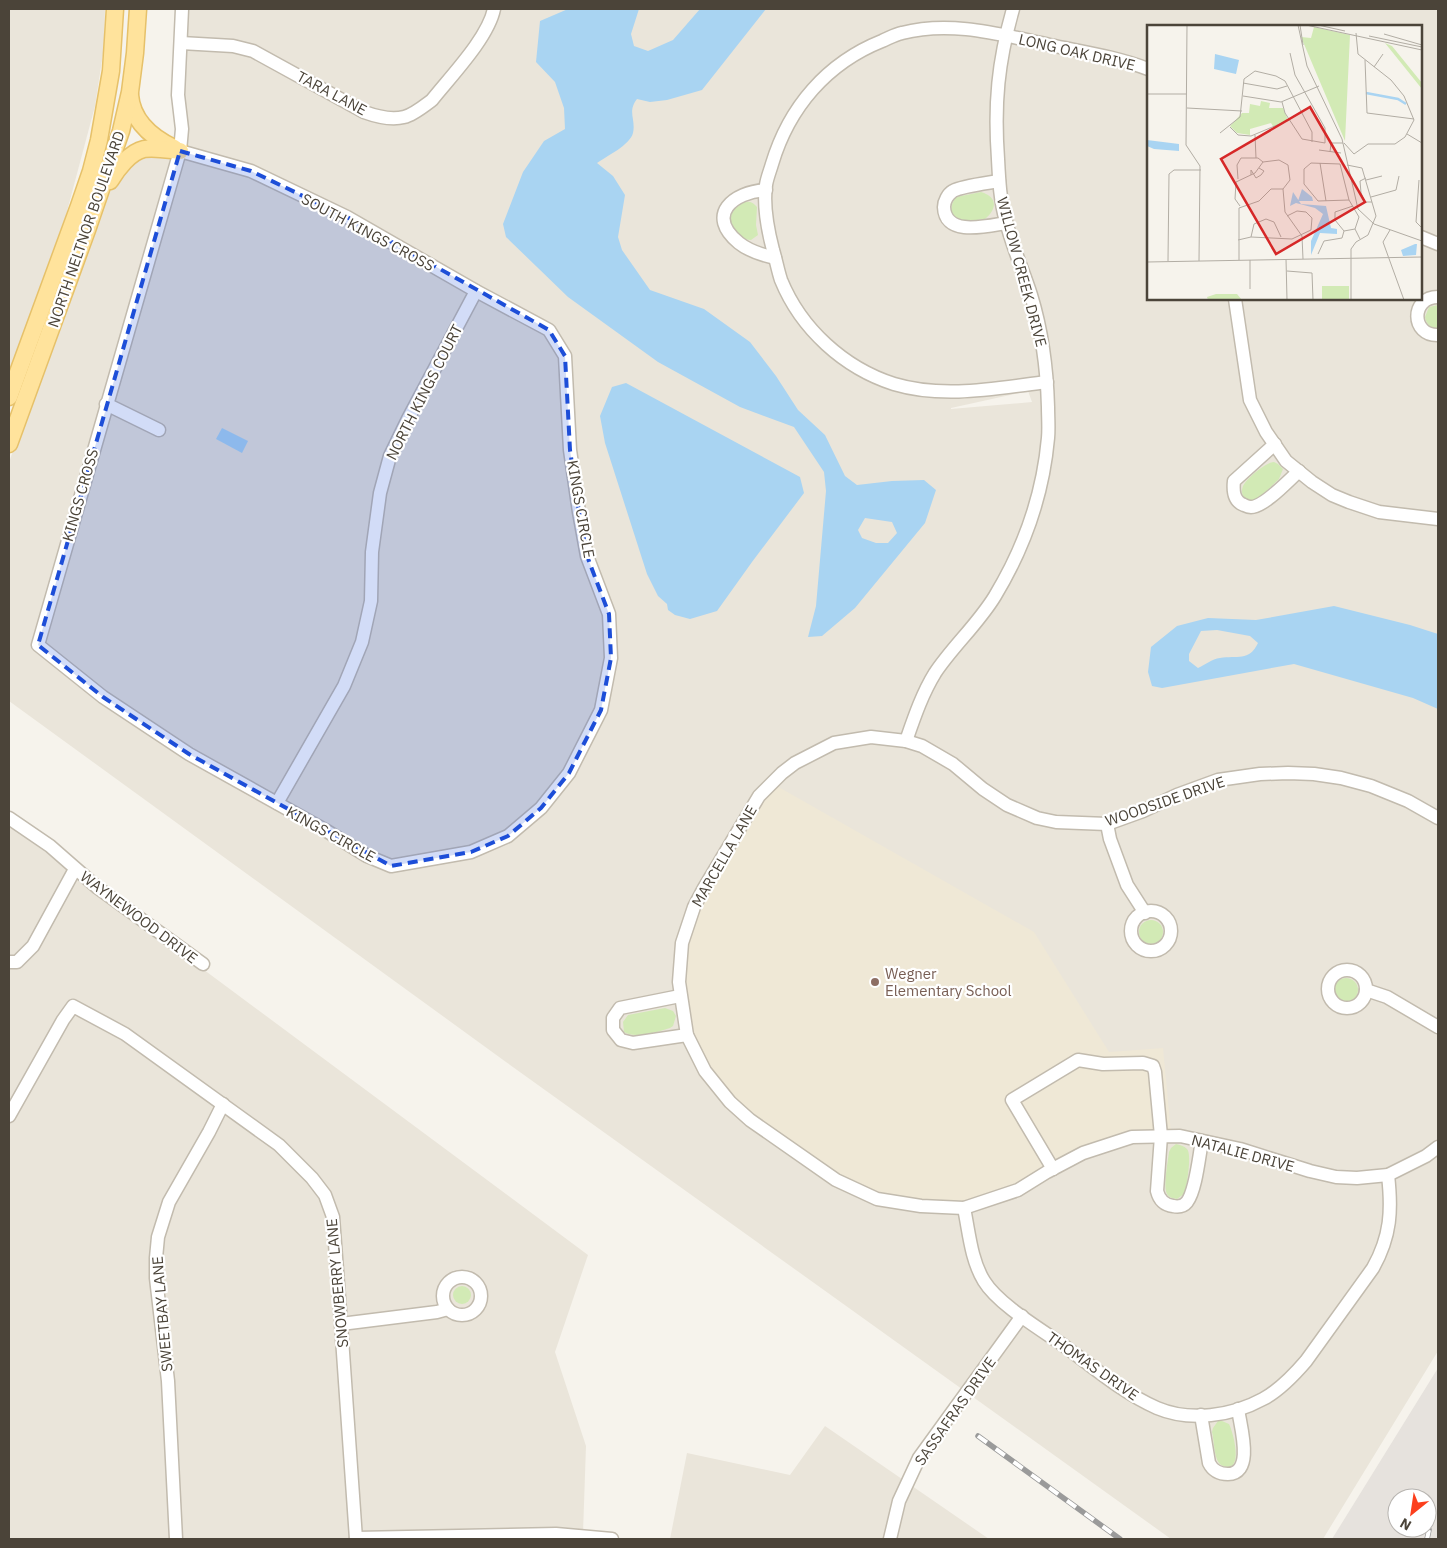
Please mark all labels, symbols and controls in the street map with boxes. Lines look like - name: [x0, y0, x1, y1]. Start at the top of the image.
- inset map: [1147, 25, 1422, 300]
- street label: LONG OAK DRIVE: [1017, 29, 1137, 75]
- street label: TARA LANE: [294, 67, 370, 119]
- street label: NORTH NELTNOR BOULEVARD: [43, 128, 129, 330]
- street label: SOUTH KINGS CROSS: [298, 189, 438, 275]
- street label: WILLOW CREEK DRIVE: [993, 195, 1051, 349]
- street label: NORTH KINGS COURT: [382, 321, 467, 463]
- street label: KINGS CROSS: [58, 446, 102, 544]
- street label: KINGS CIRCLE: [563, 459, 599, 559]
- street label: WOODSIDE DRIVE: [1103, 772, 1227, 830]
- street label: KINGS CIRCLE: [283, 802, 379, 866]
- street label: MARCELLA LANE: [687, 802, 761, 910]
- street label: WAYNEWOOD DRIVE: [77, 867, 201, 967]
- place label: Wegner Elementary School: [885, 964, 1012, 1000]
- marker: Wegner Elementary School: [869, 976, 881, 988]
- street label: NATALIE DRIVE: [1189, 1130, 1297, 1176]
- street label: SNOWBERRY LANE: [322, 1218, 352, 1348]
- street label: SWEETBAY LANE: [147, 1255, 177, 1373]
- street label: THOMAS DRIVE: [1044, 1327, 1142, 1405]
- street label: SASSAFRAS DRIVE: [910, 1353, 1000, 1469]
- north arrow: [1387, 1488, 1437, 1538]
- text: N: [1397, 1514, 1414, 1535]

